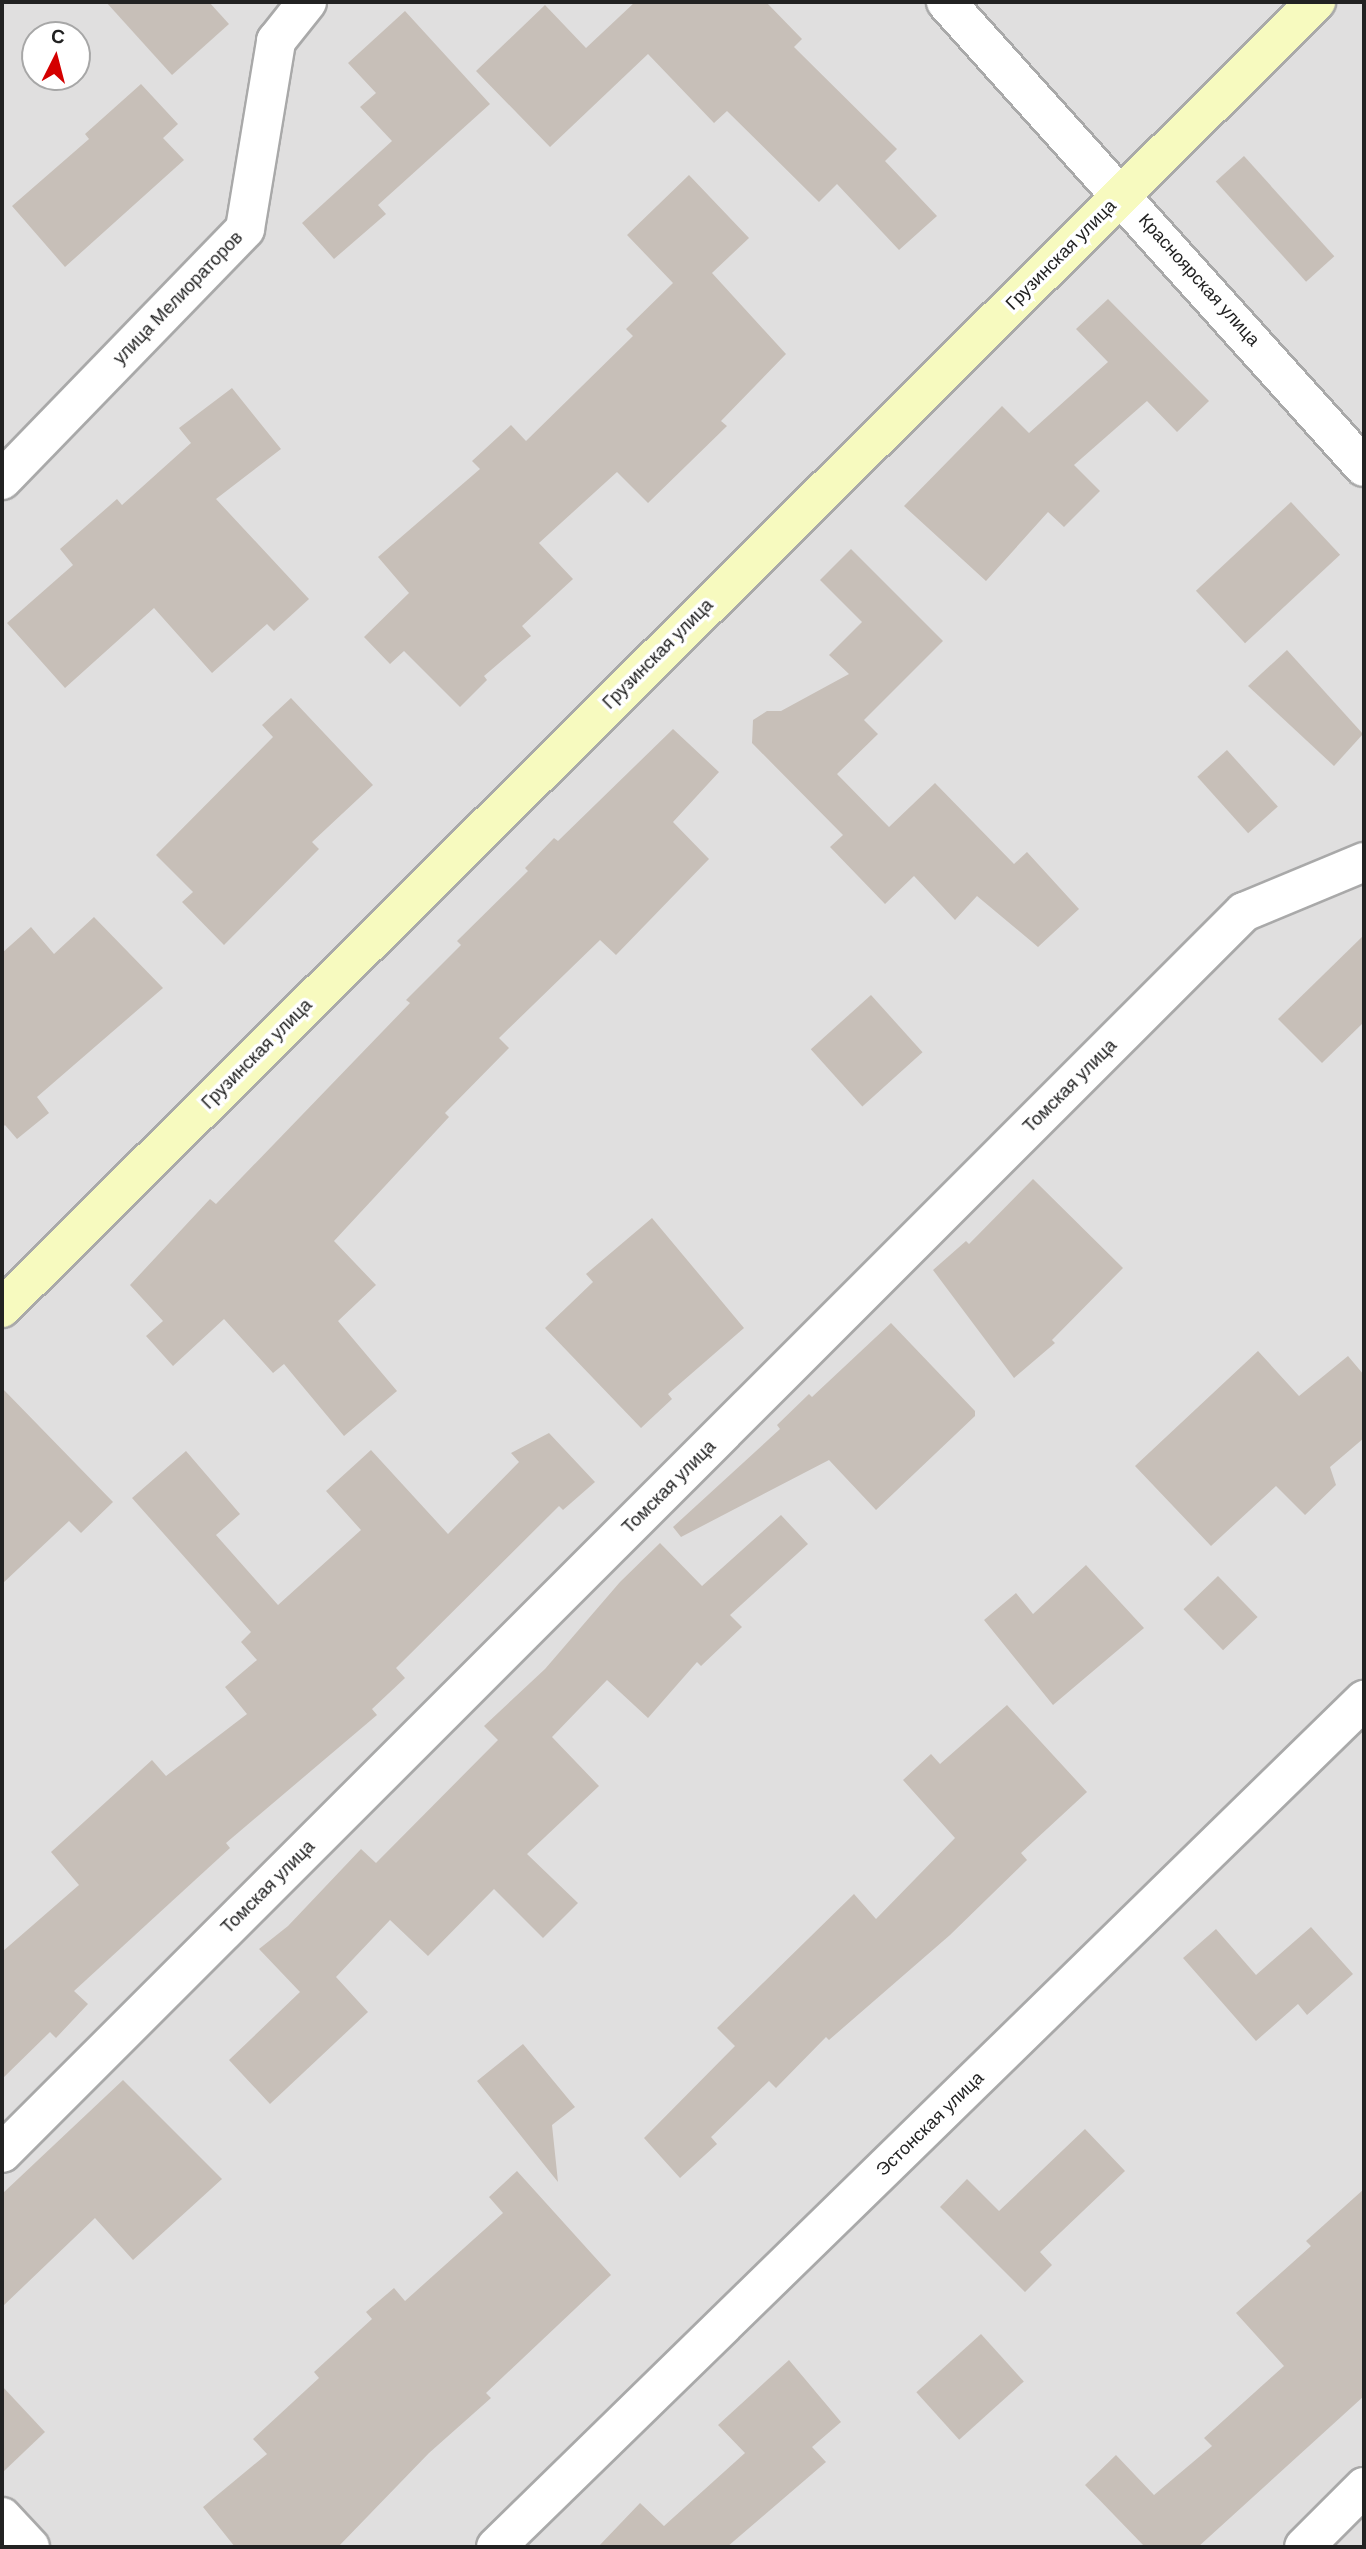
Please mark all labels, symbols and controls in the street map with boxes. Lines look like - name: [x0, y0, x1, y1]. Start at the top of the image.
- north arrow: [21, 21, 91, 91]
- text: С: [50, 23, 66, 50]
- street label: Грузинская улица: [1001, 195, 1121, 315]
- street label: Красноярская улица: [1134, 209, 1264, 351]
- street label: улица Мелиораторов: [109, 227, 247, 369]
- street label: Грузинская улица: [598, 594, 718, 714]
- street label: Грузинская улица: [197, 994, 317, 1114]
- street label: Томская улица: [1019, 1035, 1121, 1137]
- street label: Томская улица: [618, 1436, 720, 1538]
- street label: Томская улица: [217, 1836, 319, 1938]
- street label: Эстонская улица: [872, 2067, 988, 2181]

